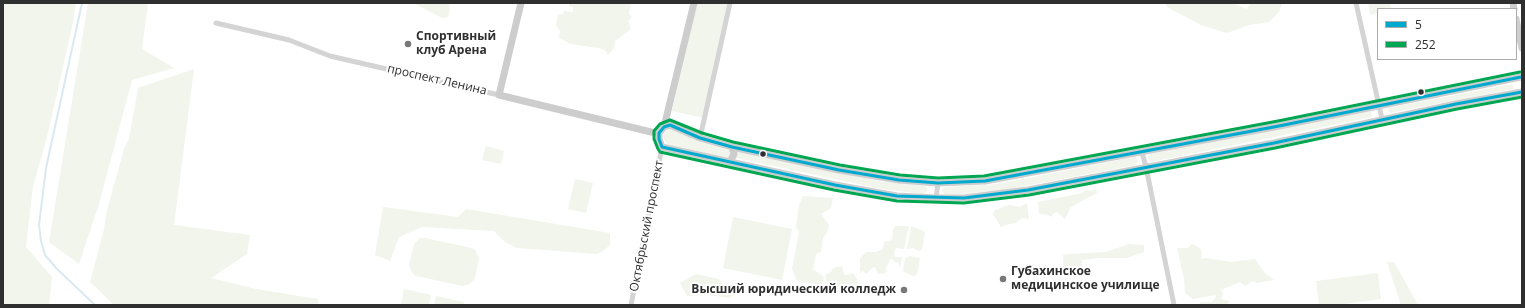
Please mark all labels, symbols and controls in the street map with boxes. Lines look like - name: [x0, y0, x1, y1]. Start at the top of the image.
- legend: [1377, 8, 1517, 60]
- text: 5: [1415, 16, 1422, 33]
- place label: Спортивный клуб Арена: [416, 30, 496, 58]
- text: 252: [1415, 36, 1436, 53]
- marker: Спортивный клуб Арена: [403, 39, 413, 49]
- street label: проспект Ленина: [386, 62, 488, 98]
- unlabelled marker: [1416, 87, 1426, 97]
- unlabelled marker: [758, 149, 768, 159]
- street label: Октябрьский проспект: [627, 159, 667, 293]
- place label: Губахинское медицинское училище: [1011, 265, 1160, 293]
- marker: Губахинское медицинское училище: [998, 274, 1008, 284]
- place label: Высший юридический колледж: [691, 283, 896, 297]
- marker: Высший юридический колледж: [899, 285, 909, 295]

